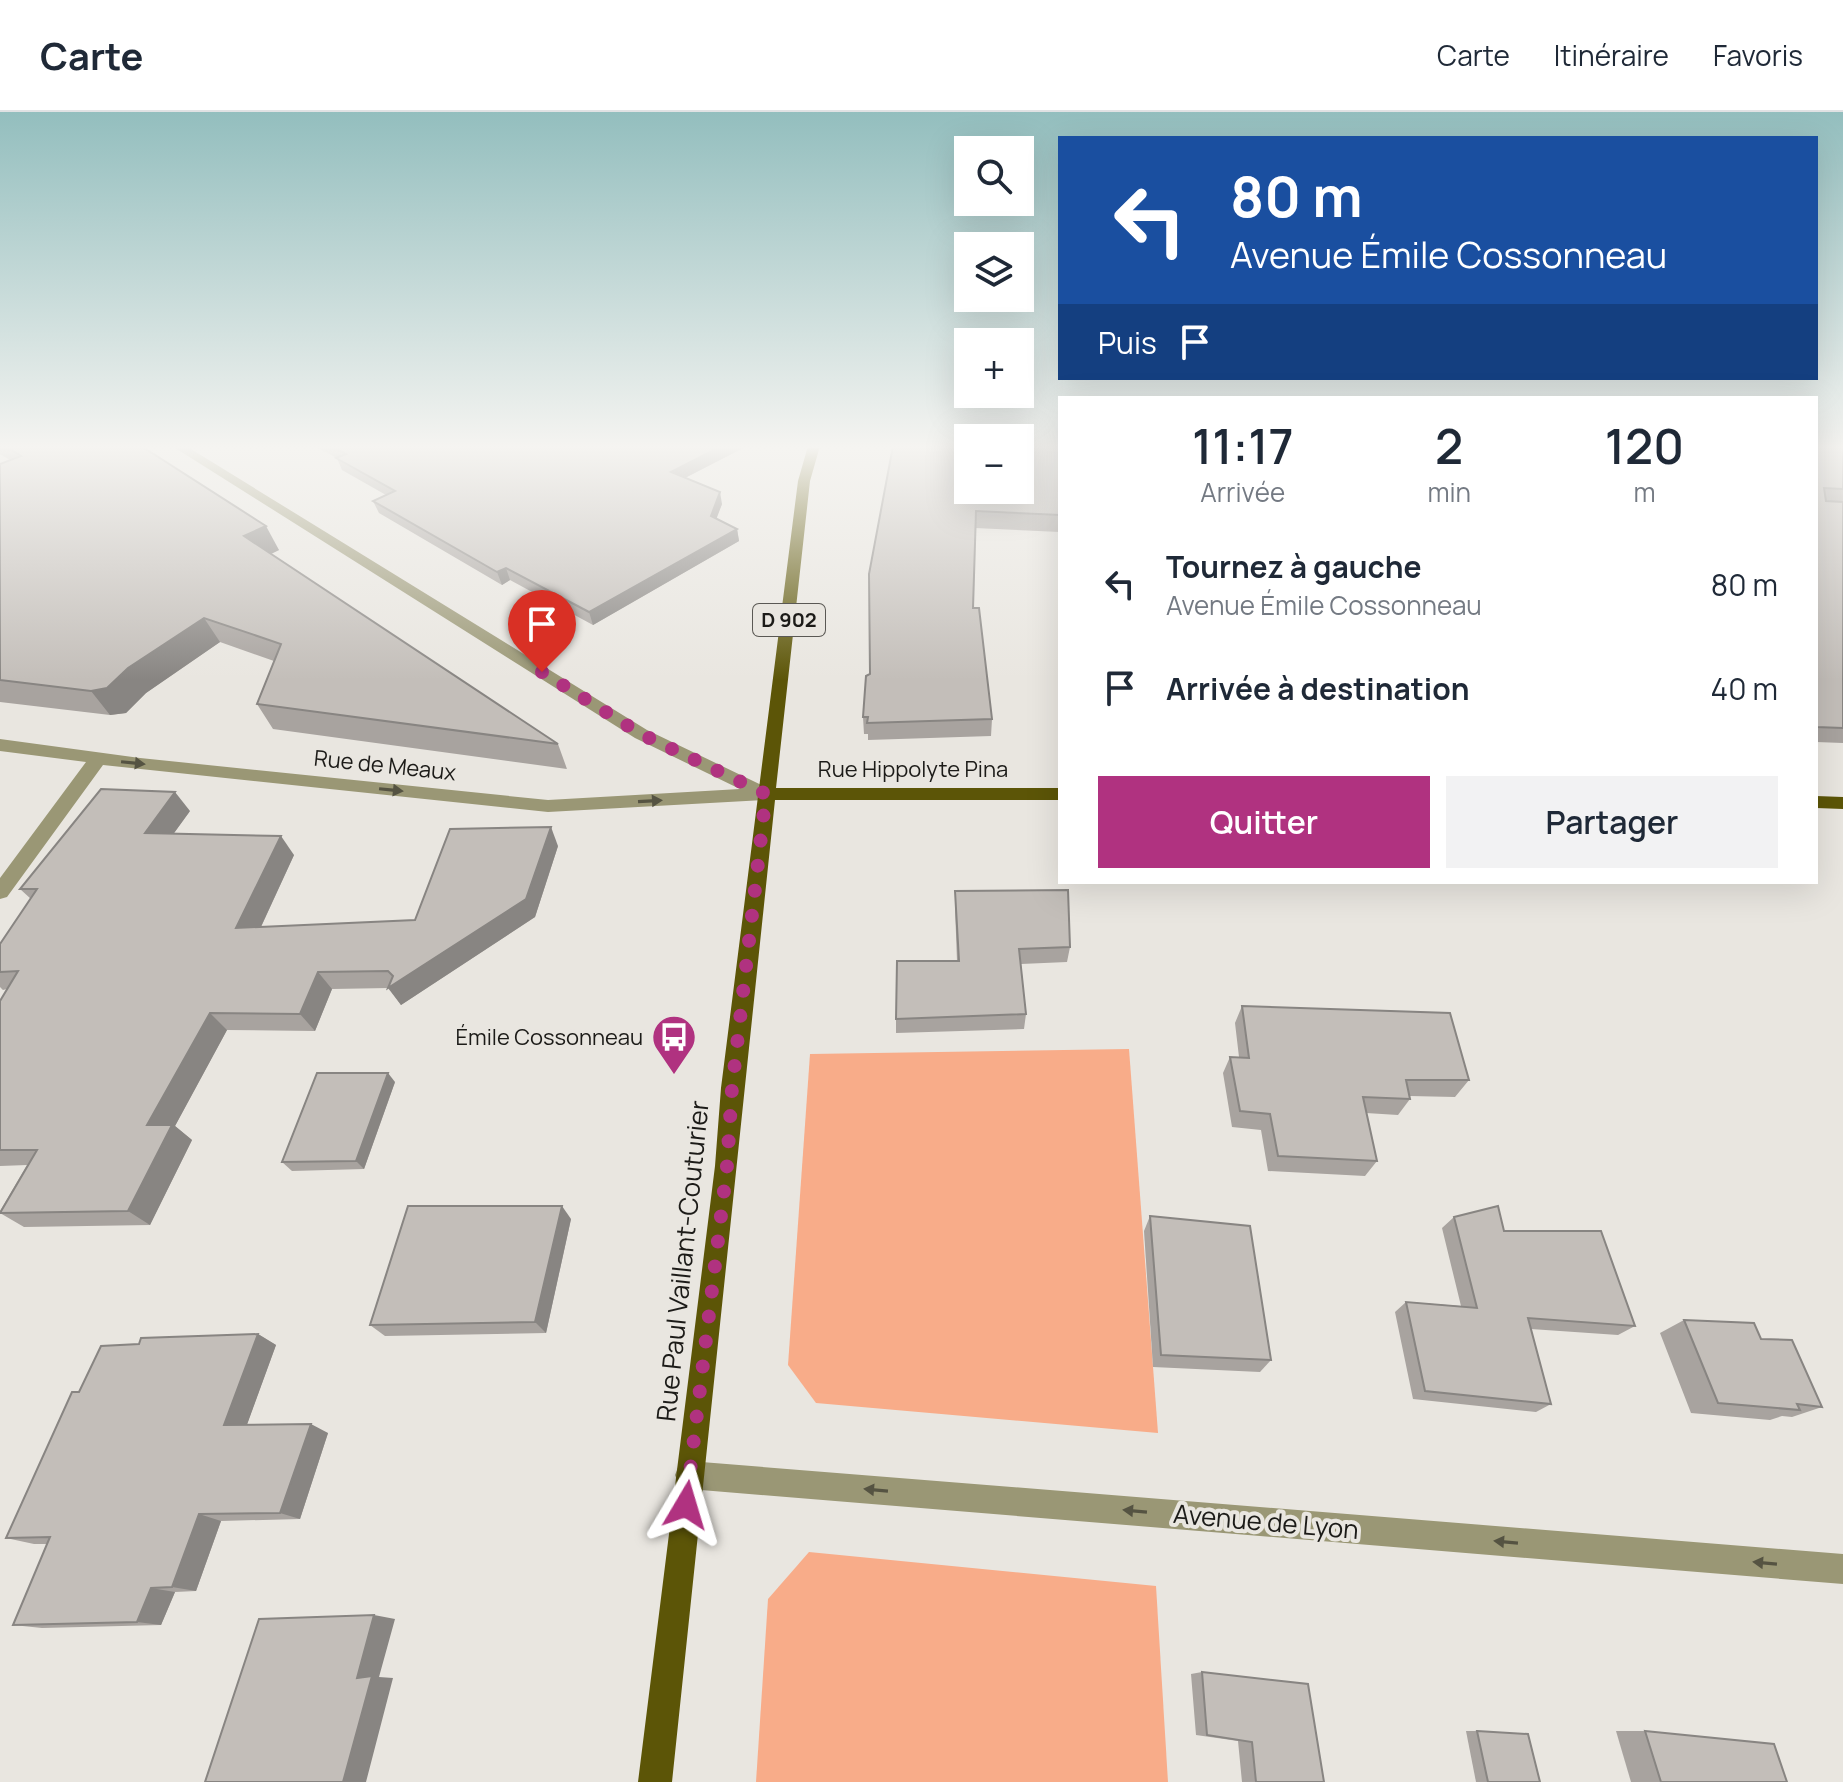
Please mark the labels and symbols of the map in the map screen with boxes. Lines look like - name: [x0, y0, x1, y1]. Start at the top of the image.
- pin: [508, 590, 576, 672]
- road number: D 902: [753, 604, 825, 636]
- street label: Rue de Meaux: [313, 743, 458, 787]
- street label: Rue Hippolyte Pina: [818, 754, 1008, 784]
- one-way arrow: [121, 757, 146, 770]
- one-way arrow: [379, 783, 404, 796]
- one-way arrow: [638, 794, 663, 807]
- bus stop icon: Émile Cossonneau: [650, 1013, 698, 1076]
- place label: Émile Cossonneau: [456, 1022, 643, 1052]
- street label: Rue Paul Vaillant-Couturier: [647, 1099, 717, 1423]
- position arrow: [644, 1463, 728, 1547]
- one-way arrow: [863, 1483, 888, 1496]
- street label: Avenue de Lyon: [1172, 1495, 1360, 1547]
- one-way arrow: [1122, 1504, 1147, 1517]
- one-way arrow: [1493, 1535, 1518, 1548]
- one-way arrow: [1752, 1556, 1777, 1569]

